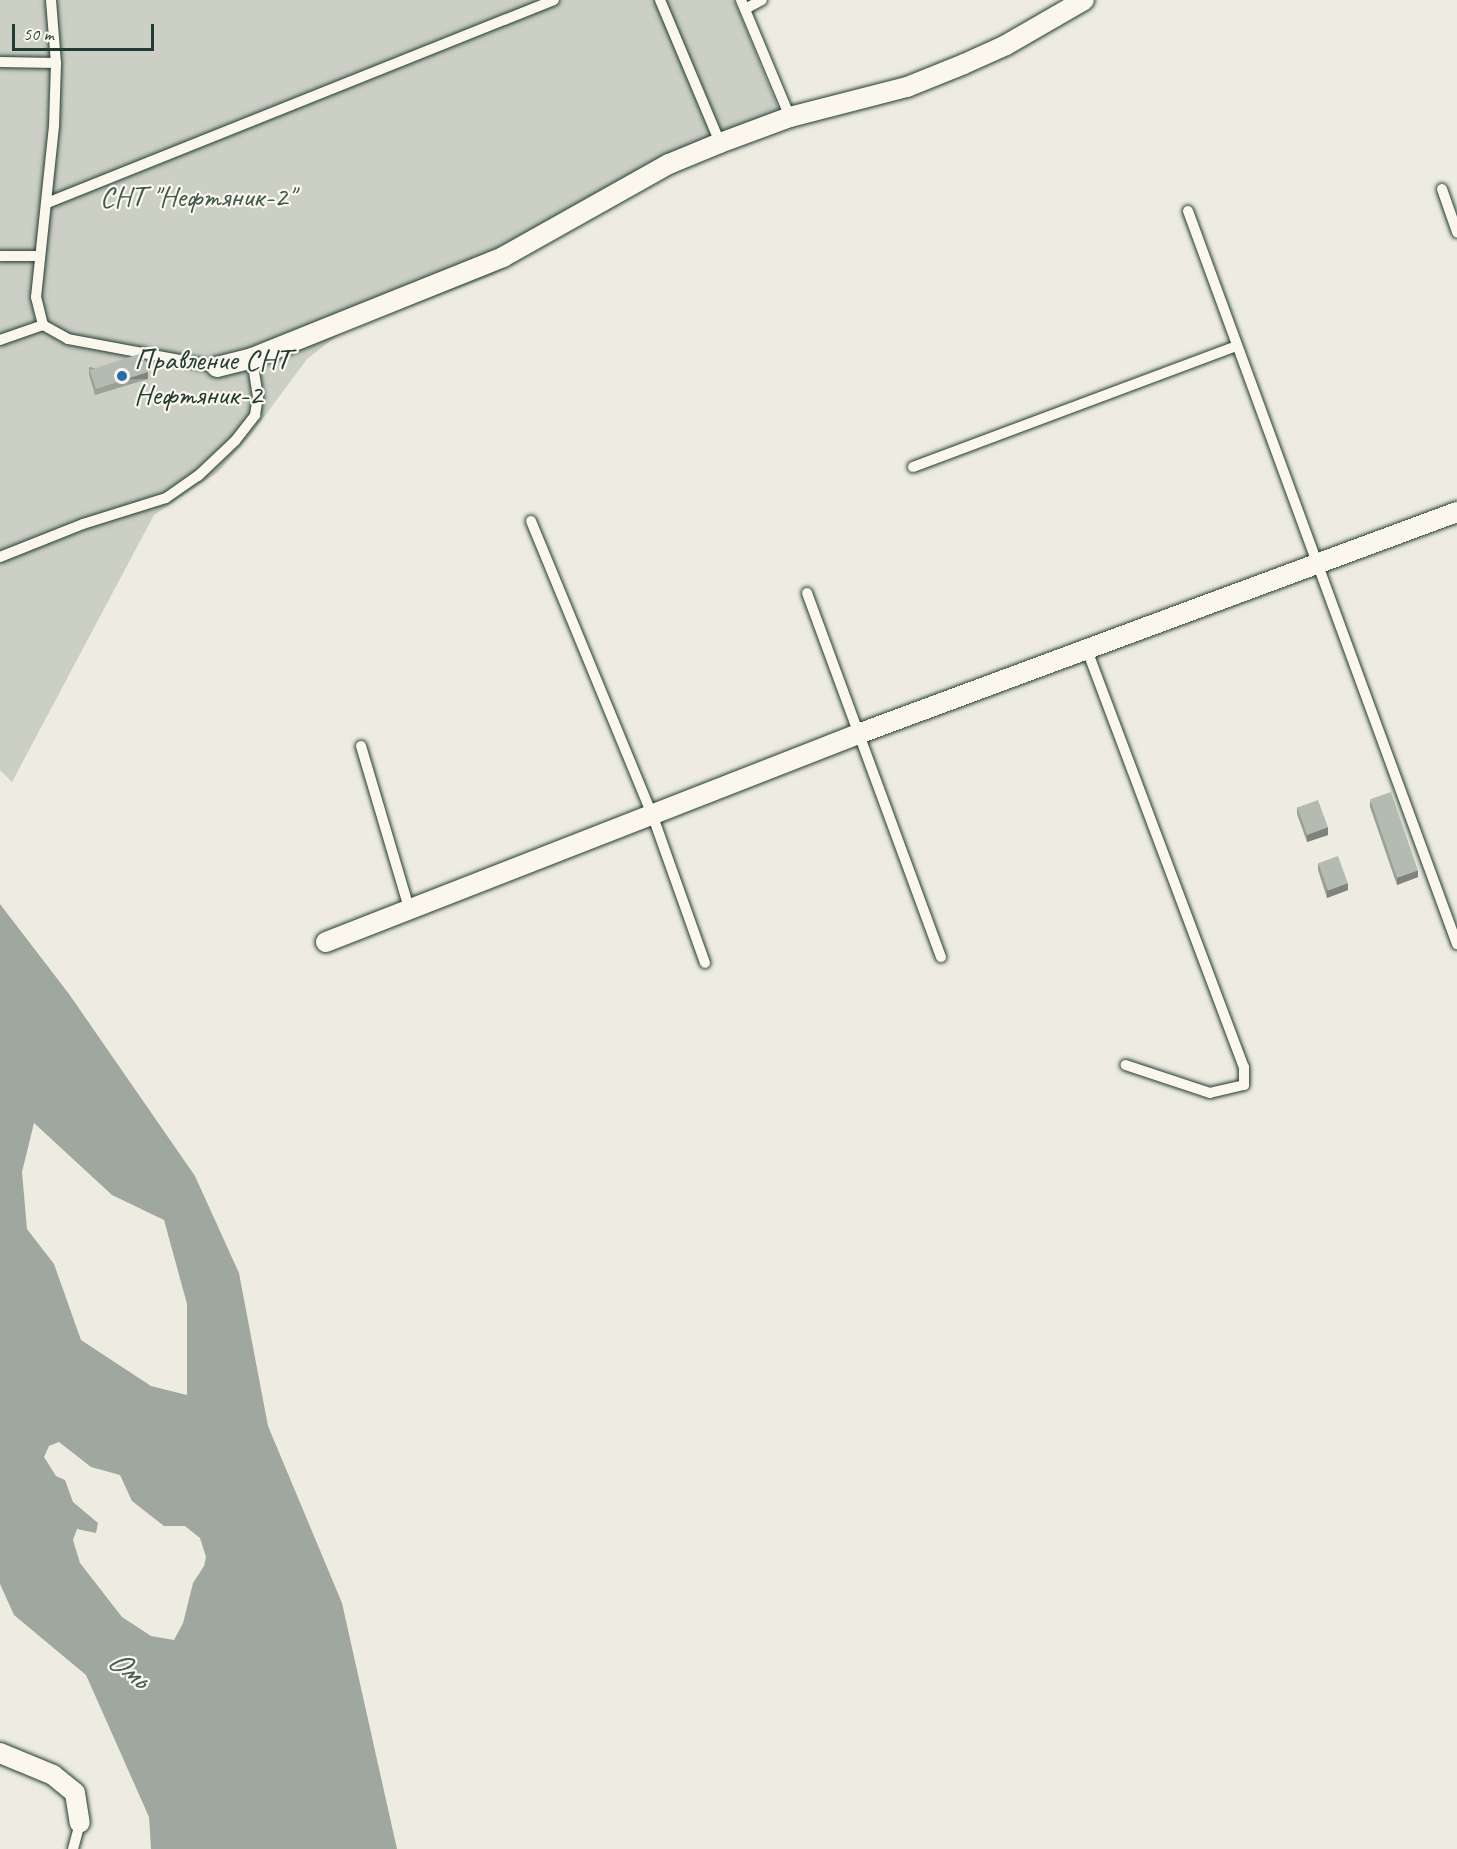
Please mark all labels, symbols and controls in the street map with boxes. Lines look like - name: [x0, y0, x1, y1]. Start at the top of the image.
- scale bar: [15, 12, 158, 50]
- text: 50 m: [23, 23, 54, 45]
- park label: СНТ "Нефтяник-2": [100, 178, 294, 214]
- place label: Правление СНТ Нефтяник-2: [134, 341, 290, 412]
- marker: Правление СНТ Нефтяник-2: [115, 369, 129, 383]
- water label: Омь: [100, 1641, 156, 1697]

